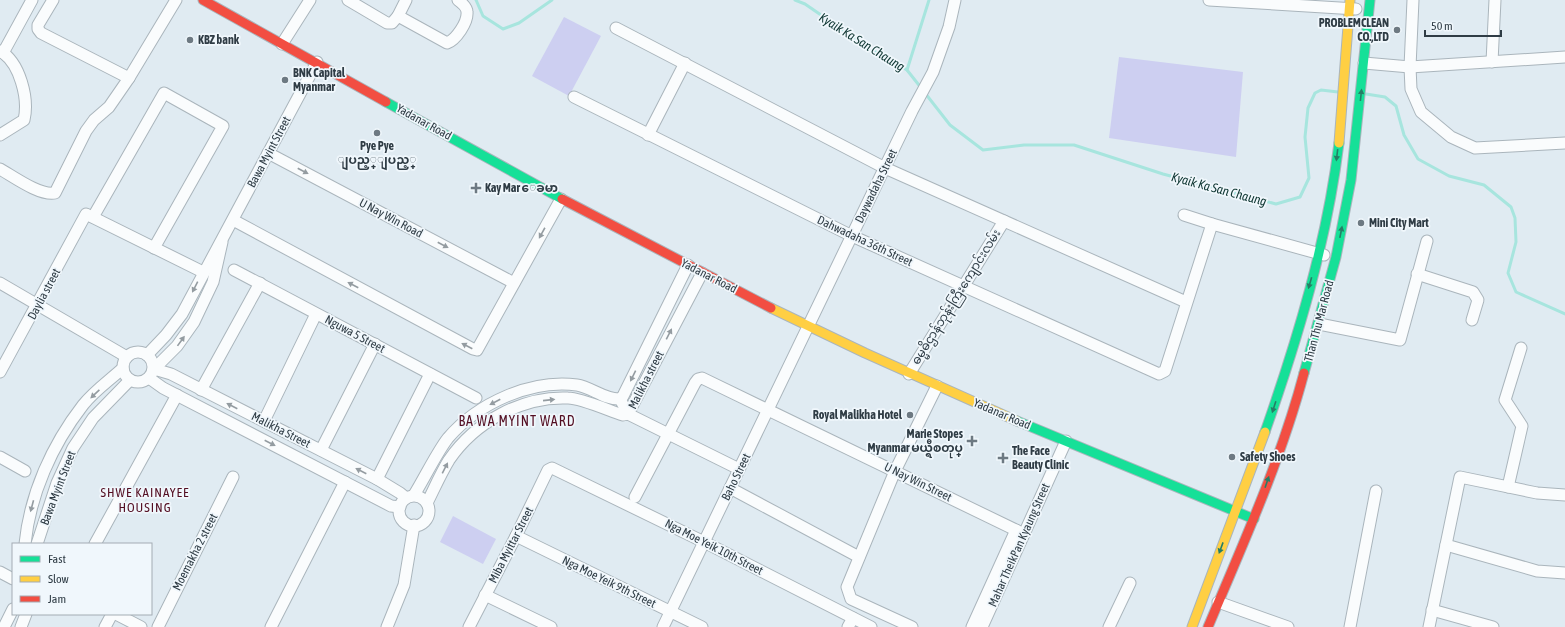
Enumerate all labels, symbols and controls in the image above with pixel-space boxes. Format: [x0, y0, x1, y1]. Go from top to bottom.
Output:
water label: Kyaik Ka San Chaung [816, 10, 908, 74]
scale bar [1425, 12, 1501, 38]
place label: PROBLEMCLEAN CO.,LTD [1319, 16, 1389, 44]
text: 50 m [1431, 19, 1453, 33]
marker: PROBLEMCLEAN CO.,LTD [1392, 25, 1402, 35]
place label: KBZ bank [198, 33, 240, 47]
marker: KBZ bank [185, 35, 195, 45]
place label: BNK Capital Myanmar [293, 66, 346, 94]
marker: BNK Capital Myanmar [280, 75, 290, 85]
one-way arrow [1357, 89, 1364, 101]
street label: Yadanar Road [394, 101, 454, 143]
street label: Bawa Myint Street [244, 114, 294, 190]
marker: Pye Pye ျပည့္ျပည့္ [372, 128, 382, 138]
place label: Pye Pye ျပည့္ျပည့္ [338, 139, 416, 171]
street label: Daywadaha Street [852, 146, 900, 225]
one-way arrow [1334, 149, 1340, 162]
one-way arrow [297, 168, 309, 175]
water label: Kyaik Ka San Chaung [1170, 169, 1268, 209]
place label: Kay Mar ေခမာ [485, 181, 558, 195]
marker: Kay Mar ေခမာ [470, 182, 482, 194]
street label: U Nay Win Road [357, 195, 425, 241]
street label: Dahwadaha 36th Street [815, 213, 915, 269]
place label: Mini City Mart [1369, 216, 1429, 230]
marker: Mini City Mart [1356, 218, 1366, 228]
street label: ဓမ္မဓိဌာန်ဘုန်းကြီးကျောင်းလမ်း [907, 226, 1006, 369]
one-way arrow [1338, 226, 1344, 238]
one-way arrow [538, 227, 545, 239]
one-way arrow [437, 242, 449, 248]
street label: Yadanar Road [679, 256, 739, 296]
street label: Daylia street [25, 266, 64, 322]
one-way arrow [1307, 276, 1313, 289]
street label: Than Thu Mar Road [1301, 279, 1337, 363]
one-way arrow [347, 281, 359, 288]
one-way arrow [192, 282, 199, 293]
street label: Nguwa 5 Street [323, 312, 388, 356]
one-way arrow [666, 329, 673, 340]
one-way arrow [176, 335, 185, 346]
one-way arrow [462, 343, 473, 349]
street label: Malikha street [625, 348, 667, 411]
one-way arrow [630, 370, 636, 381]
one-way arrow [89, 390, 100, 399]
one-way arrow [543, 396, 555, 403]
street label: Yadanar Road [971, 396, 1033, 432]
one-way arrow [489, 399, 501, 406]
one-way arrow [227, 402, 238, 409]
one-way arrow [1271, 402, 1277, 414]
place label: Royal Malikha Hotel [813, 408, 903, 422]
street label: Malikha Street [249, 409, 313, 451]
marker: Royal Malikha Hotel [905, 410, 915, 420]
district label: BA WA MYINT WARD [458, 413, 576, 429]
place label: Marie Stopes Myanmar မယ္ရီစတုပ္ [868, 427, 964, 459]
marker: Marie Stopes Myanmar မယ္ရီစတုပ္ [966, 435, 978, 447]
one-way arrow [264, 440, 275, 446]
place label: The Face Beauty Clinic [1012, 444, 1069, 472]
street label: Bawa Myint Street [37, 448, 79, 527]
place label: Safety Shoes [1240, 450, 1296, 464]
street label: Baho Street [719, 451, 754, 503]
marker: The Face Beauty Clinic [997, 452, 1009, 464]
marker: Safety Shoes [1227, 452, 1237, 462]
street label: U Nay Win Street [882, 460, 954, 505]
one-way arrow [442, 463, 448, 474]
one-way arrow [355, 468, 367, 474]
one-way arrow [1264, 476, 1270, 488]
street label: Mahar TheikPan Kyaung Street [985, 480, 1053, 609]
district label: SHWE KAINAYEE HOUSING [100, 485, 190, 515]
one-way arrow [29, 501, 35, 513]
street label: Miba Myittar Street [486, 504, 536, 585]
street label: Moemakha 2 street [170, 511, 221, 593]
street label: Nga Moe Yeik 10th Street [663, 516, 766, 578]
one-way arrow [1218, 542, 1224, 554]
legend [12, 543, 152, 615]
text: Fast [48, 552, 66, 566]
street label: Nga Moe Yeik 9th Street [560, 553, 659, 611]
text: Slow [48, 572, 69, 586]
text: Jam [48, 592, 66, 606]

